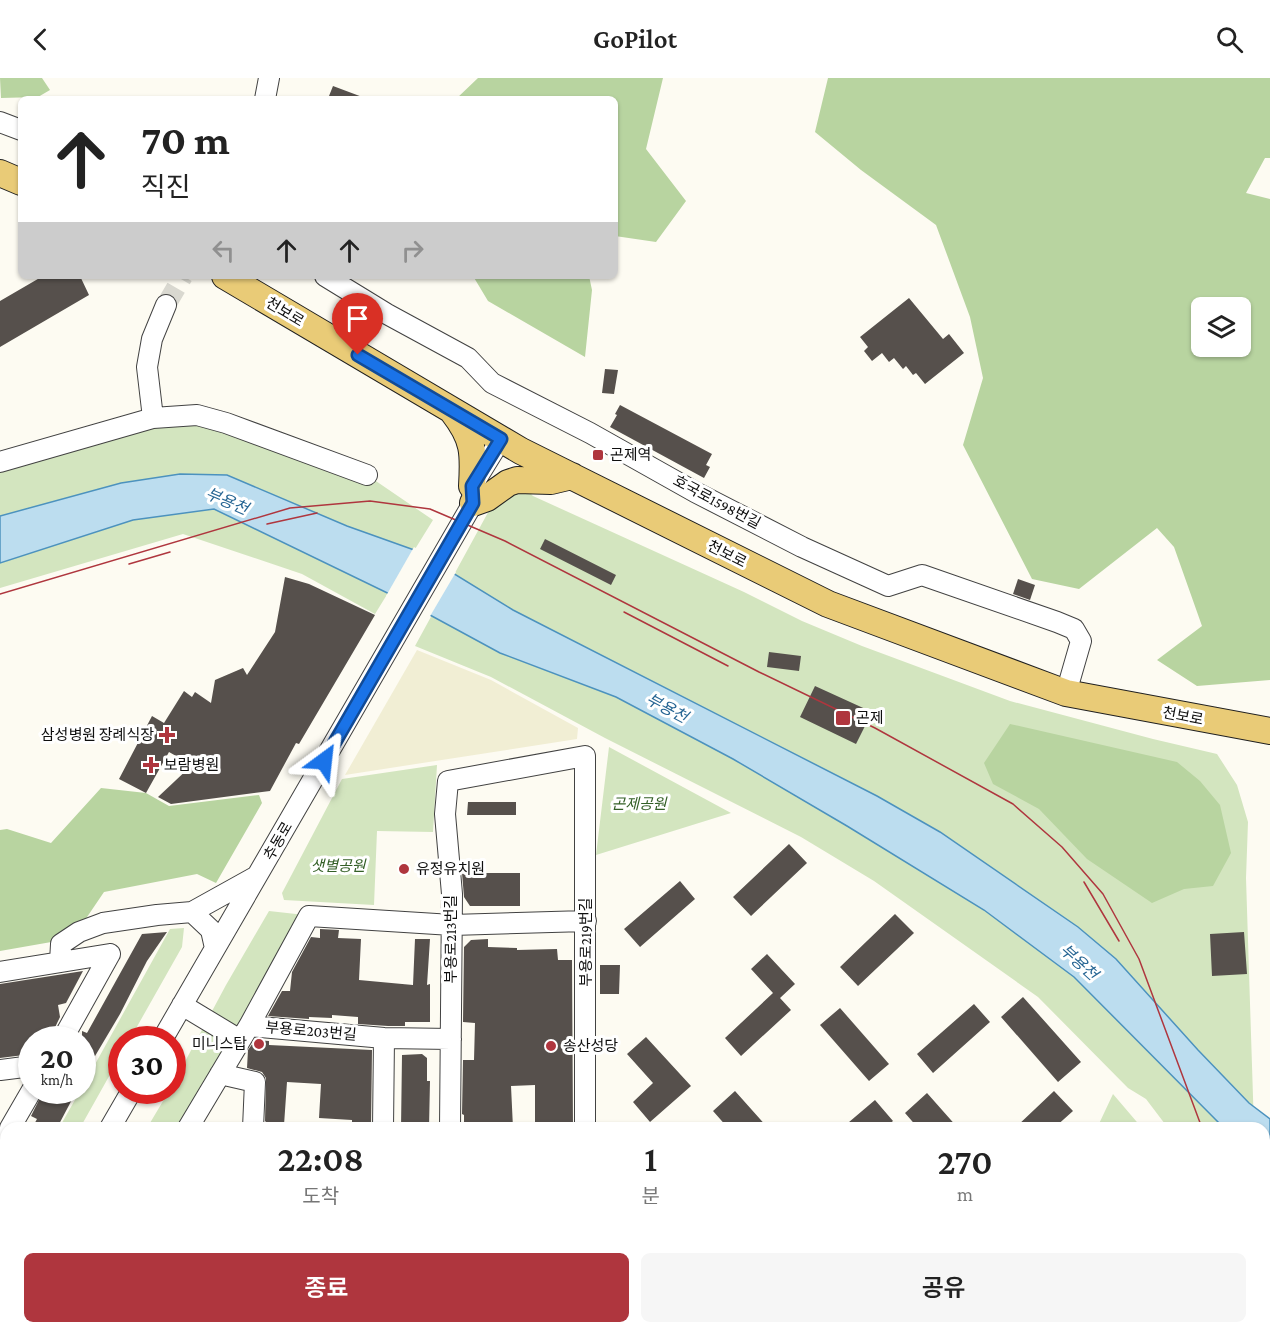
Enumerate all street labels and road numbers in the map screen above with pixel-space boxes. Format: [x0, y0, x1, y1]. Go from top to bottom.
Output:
street label: 천보로 [263, 294, 307, 330]
street label: 호국로1598번길 [671, 472, 763, 532]
street label: 천보로 [705, 537, 750, 571]
street label: 천보로 [1161, 703, 1205, 728]
street label: 추동로 [261, 819, 295, 863]
street label: 부용로213번길 [443, 895, 459, 983]
street label: 부용로219번길 [578, 898, 594, 986]
street label: 부용로203번길 [265, 1019, 357, 1043]

